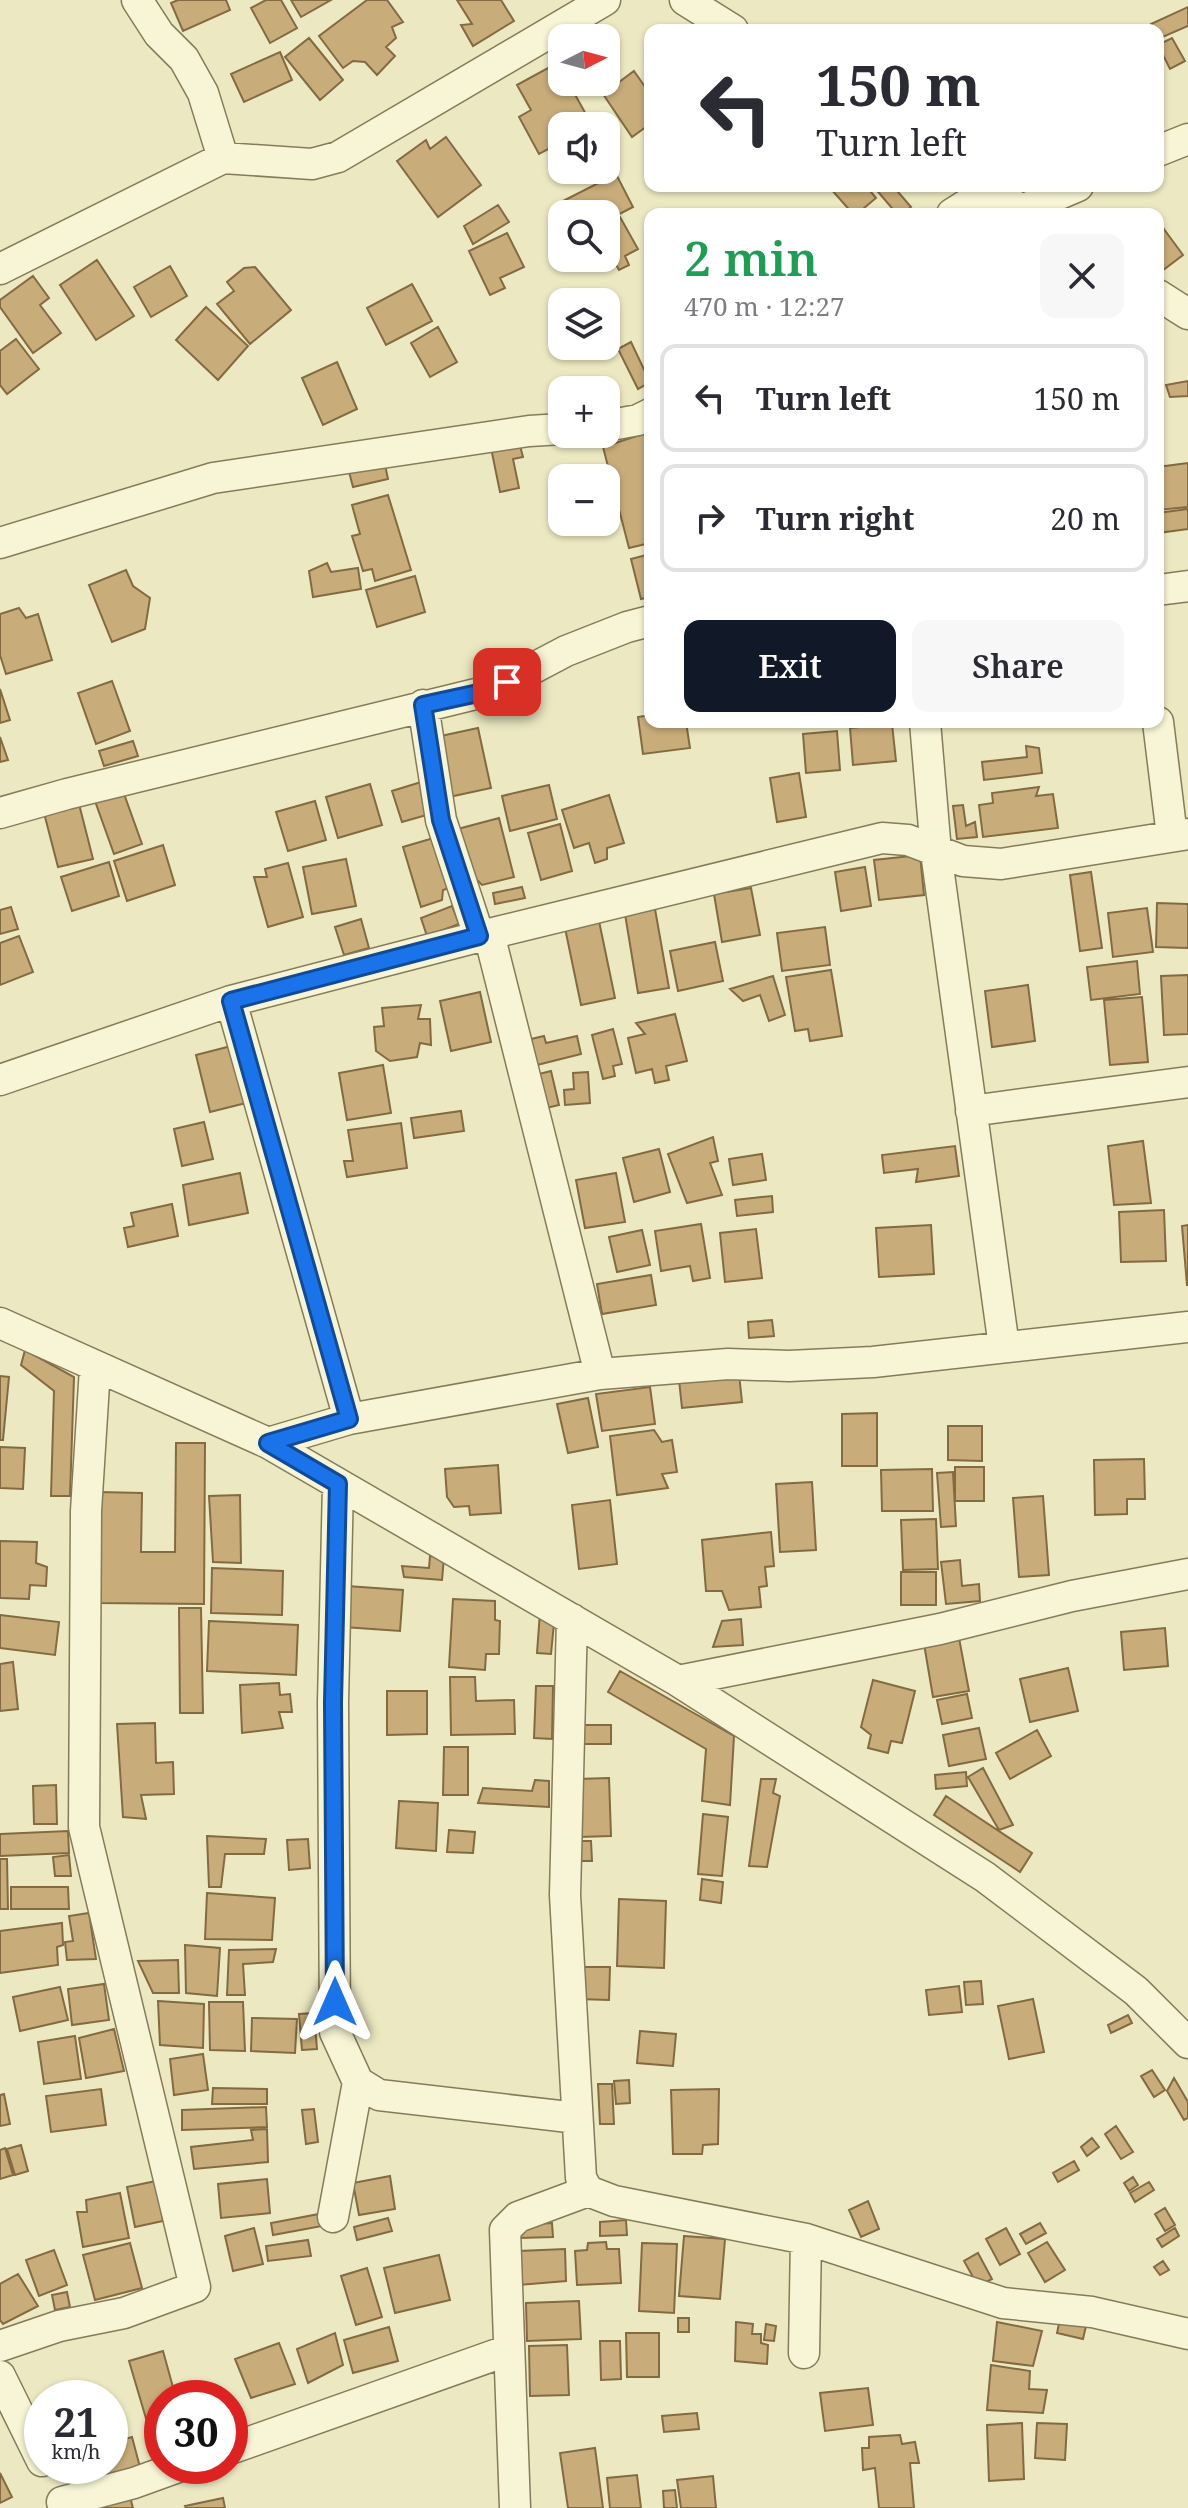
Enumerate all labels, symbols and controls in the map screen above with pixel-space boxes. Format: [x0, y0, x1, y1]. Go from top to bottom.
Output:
north arrow [548, 24, 620, 96]
map controls [548, 24, 620, 536]
text: 150 m [816, 46, 981, 122]
icon: left [684, 56, 788, 160]
button: sound [548, 112, 620, 184]
text: Turn left [816, 118, 967, 167]
button: search [548, 200, 620, 272]
text: 2 min [684, 225, 818, 290]
button: close [1040, 234, 1124, 318]
button: layers [548, 288, 620, 360]
text: 470 m · 12:27 [684, 288, 845, 324]
button: + [548, 376, 620, 448]
icon: left [688, 376, 732, 420]
text: Turn left [756, 378, 891, 419]
text: 150 m [1034, 378, 1120, 419]
button: − [548, 464, 620, 536]
icon: right [688, 496, 732, 540]
text: Turn right [756, 498, 914, 539]
text: 20 m [1050, 498, 1120, 539]
button: Exit [684, 620, 896, 712]
button: Share [912, 620, 1124, 712]
pin [473, 648, 541, 716]
icon: arrive [485, 660, 529, 704]
position arrow [293, 1960, 377, 2044]
speed limit sign: 30 [144, 2380, 248, 2484]
text: 21 [53, 2394, 99, 2449]
text: km/h [51, 2438, 101, 2465]

